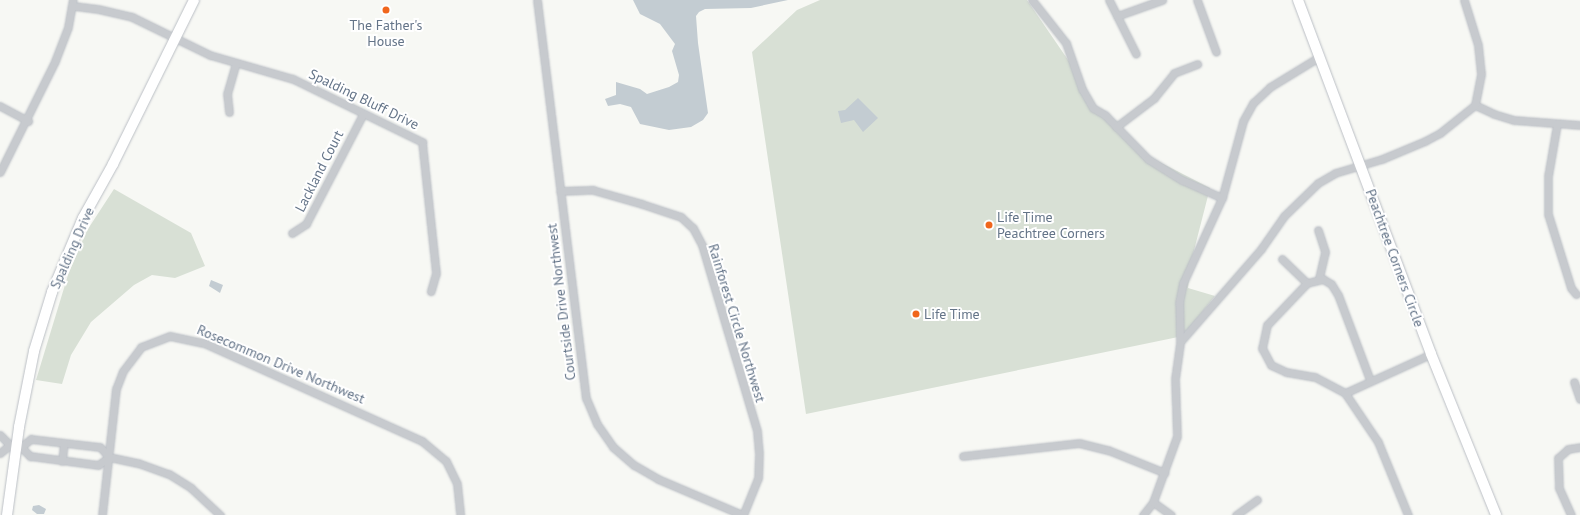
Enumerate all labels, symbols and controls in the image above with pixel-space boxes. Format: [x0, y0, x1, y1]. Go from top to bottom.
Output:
marker: The Father's House [381, 5, 391, 15]
place label: The Father's House [350, 17, 422, 50]
street label: Spalding Bluff Drive [306, 65, 422, 133]
street label: Lackland Court [291, 127, 347, 215]
street label: Peachtree Corners Circle [1362, 187, 1428, 329]
street label: Spalding Drive [47, 205, 97, 291]
place label: Life Time Peachtree Corners [997, 209, 1105, 242]
marker: Life Time Peachtree Corners [984, 220, 994, 230]
street label: Courtside Drive Northwest [543, 223, 579, 381]
street label: Rainforest Circle Northwest [705, 242, 769, 404]
place label: Life Time [924, 306, 980, 322]
marker: Life Time [911, 309, 921, 319]
street label: Rosecommon Drive Northwest [195, 321, 367, 407]

